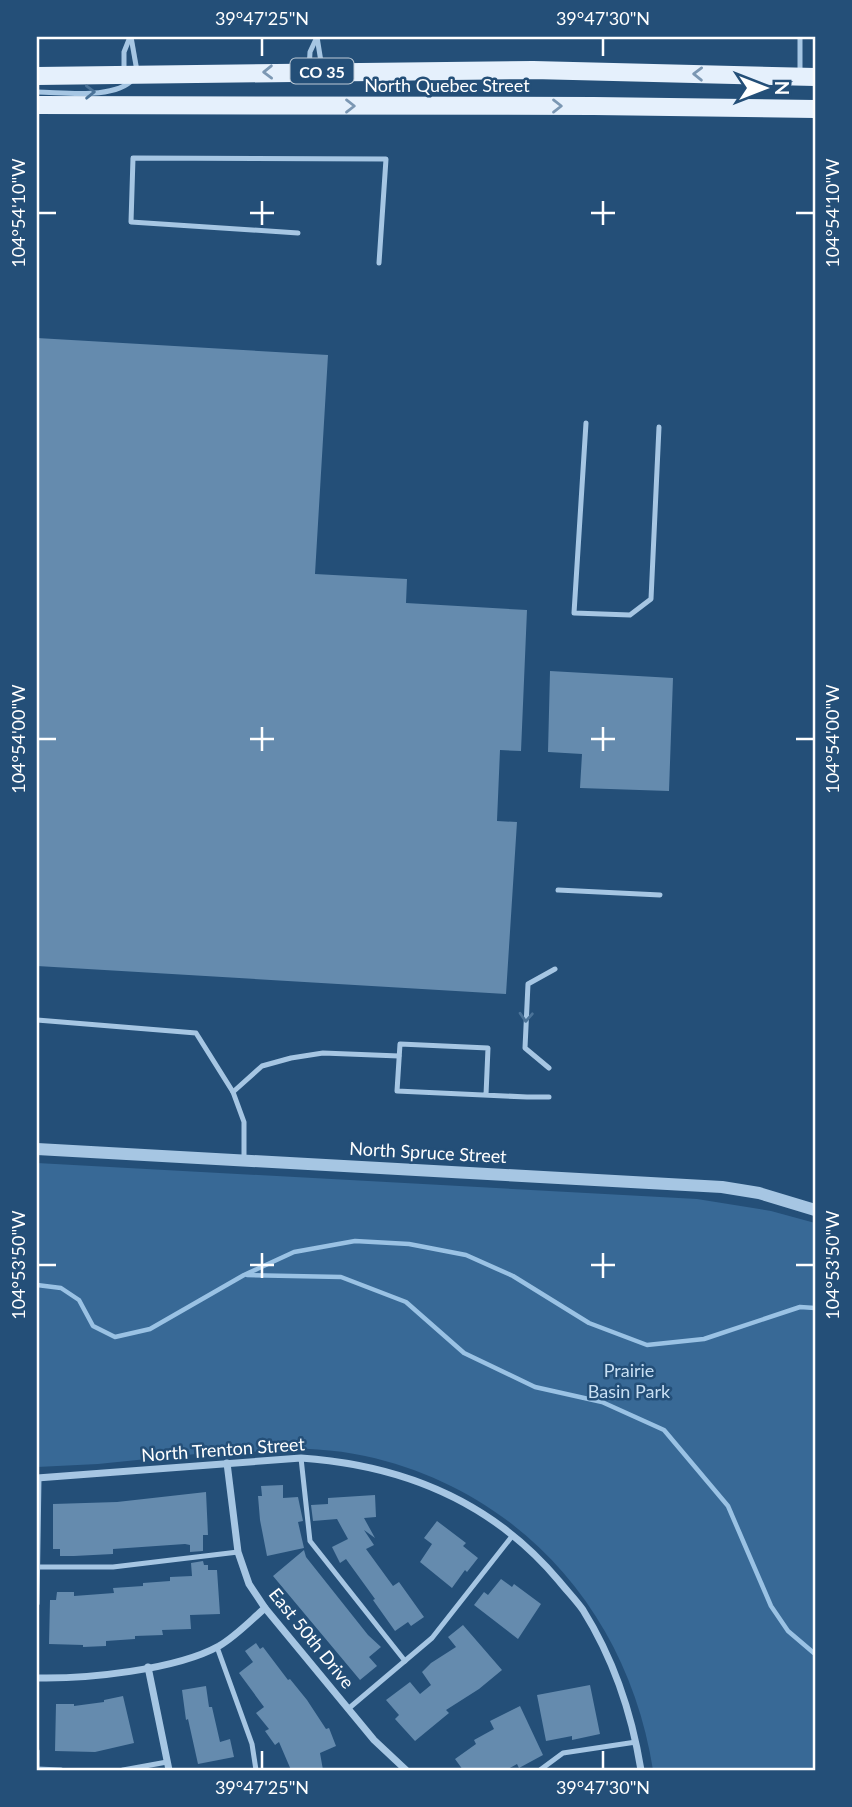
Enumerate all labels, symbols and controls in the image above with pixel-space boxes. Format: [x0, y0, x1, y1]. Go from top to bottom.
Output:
text: 39°47'25"N [215, 7, 309, 29]
text: 39°47'30"N [556, 7, 650, 29]
north arrow [730, 52, 800, 122]
road number: CO 35 [290, 58, 354, 83]
one-way arrow [262, 64, 272, 80]
one-way arrow [692, 67, 703, 82]
street label: North Quebec Street [364, 74, 530, 96]
text: N [771, 81, 794, 95]
one-way arrow [86, 84, 96, 100]
one-way arrow [346, 98, 356, 114]
one-way arrow [552, 98, 563, 114]
text: 104°54'10"W [7, 158, 29, 268]
text: 104°54'10"W [821, 158, 843, 268]
text: 104°54'00"W [7, 684, 29, 794]
text: 104°54'00"W [821, 684, 843, 794]
one-way arrow [519, 1012, 534, 1023]
street label: North Spruce Street [349, 1137, 508, 1167]
text: 104°53'50"W [7, 1210, 29, 1320]
text: 104°53'50"W [821, 1210, 843, 1320]
park label: Prairie Basin Park [588, 1359, 671, 1402]
street label: North Trenton Street [141, 1432, 306, 1466]
street label: East 50th Drive [265, 1583, 359, 1693]
text: 39°47'25"N [215, 1776, 309, 1798]
text: 39°47'30"N [556, 1776, 650, 1798]

